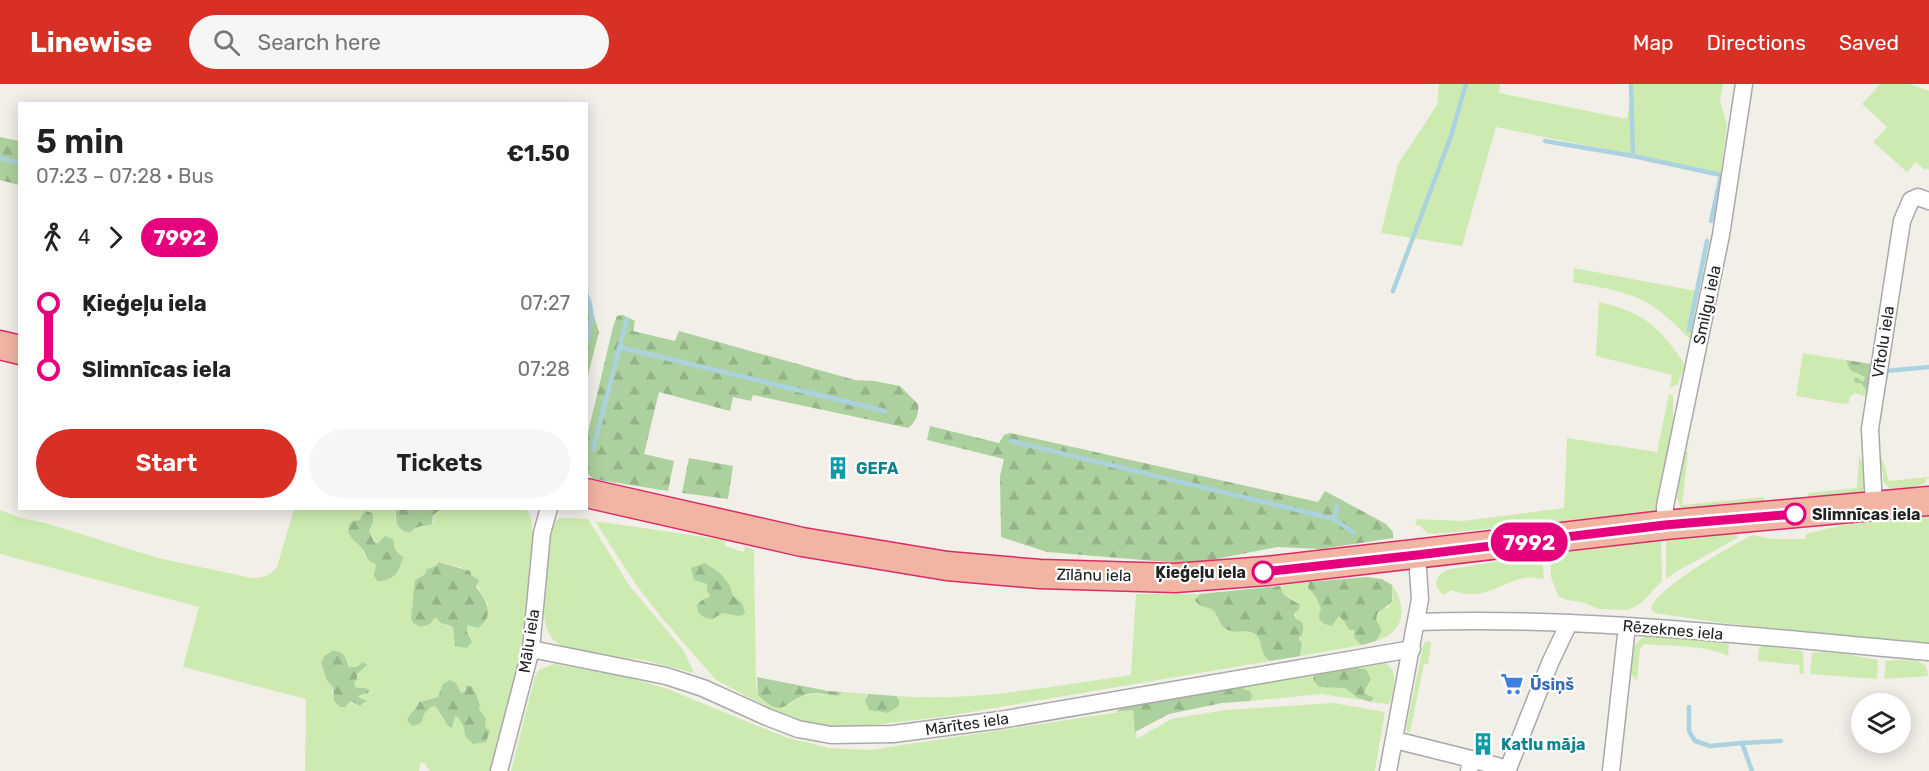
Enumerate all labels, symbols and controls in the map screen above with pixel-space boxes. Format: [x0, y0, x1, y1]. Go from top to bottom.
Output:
search box [189, 15, 609, 69]
text: Linewise [30, 26, 153, 59]
icon: search [210, 26, 243, 59]
text: Search here [258, 29, 381, 56]
text: Map [1633, 30, 1674, 55]
text: Directions [1707, 30, 1806, 55]
text: Saved [1839, 30, 1899, 55]
text: 5 min [36, 122, 124, 161]
text: €1.50 [506, 140, 570, 167]
text: 07:23 – 07:28 · Bus [36, 164, 214, 188]
icon: walk [36, 221, 69, 254]
icon: forward [99, 221, 132, 254]
text: 4 [78, 225, 90, 249]
text: 7992 [153, 225, 206, 250]
street label: Smilgu iela [1689, 264, 1725, 346]
text: Ķieģeļu iela [82, 290, 207, 317]
text: 07:27 [520, 291, 570, 315]
street label: Vītolu iela [1868, 305, 1898, 379]
text: Slimnīcas iela [82, 356, 231, 383]
text: 07:28 [517, 357, 570, 381]
button: Start [36, 429, 297, 498]
button: Tickets [309, 429, 570, 498]
building icon: GEFA [825, 455, 851, 481]
place label: GEFA [856, 459, 899, 478]
marker: Slimnīcas iela [1784, 503, 1806, 525]
place label: Slimnīcas iela [1812, 505, 1921, 524]
line badge: 7992 [1487, 522, 1571, 562]
text: 7992 [1503, 530, 1555, 555]
marker: Ķieģeļu iela [1252, 561, 1274, 583]
place label: Ķieģeļu iela [1155, 563, 1246, 582]
street label: Zīlānu iela [1056, 565, 1132, 585]
street label: Mālu iela [515, 608, 543, 674]
street label: Rēzeknes iela [1622, 616, 1724, 644]
supermarket icon: Ūsiņš [1499, 671, 1525, 697]
place label: Ūsiņš [1530, 675, 1574, 694]
map controls [1851, 693, 1911, 753]
button: layers [1851, 693, 1911, 753]
street label: Mārītes iela [924, 709, 1010, 739]
building icon: Katlu māja [1470, 731, 1496, 757]
place label: Katlu māja [1501, 735, 1586, 754]

